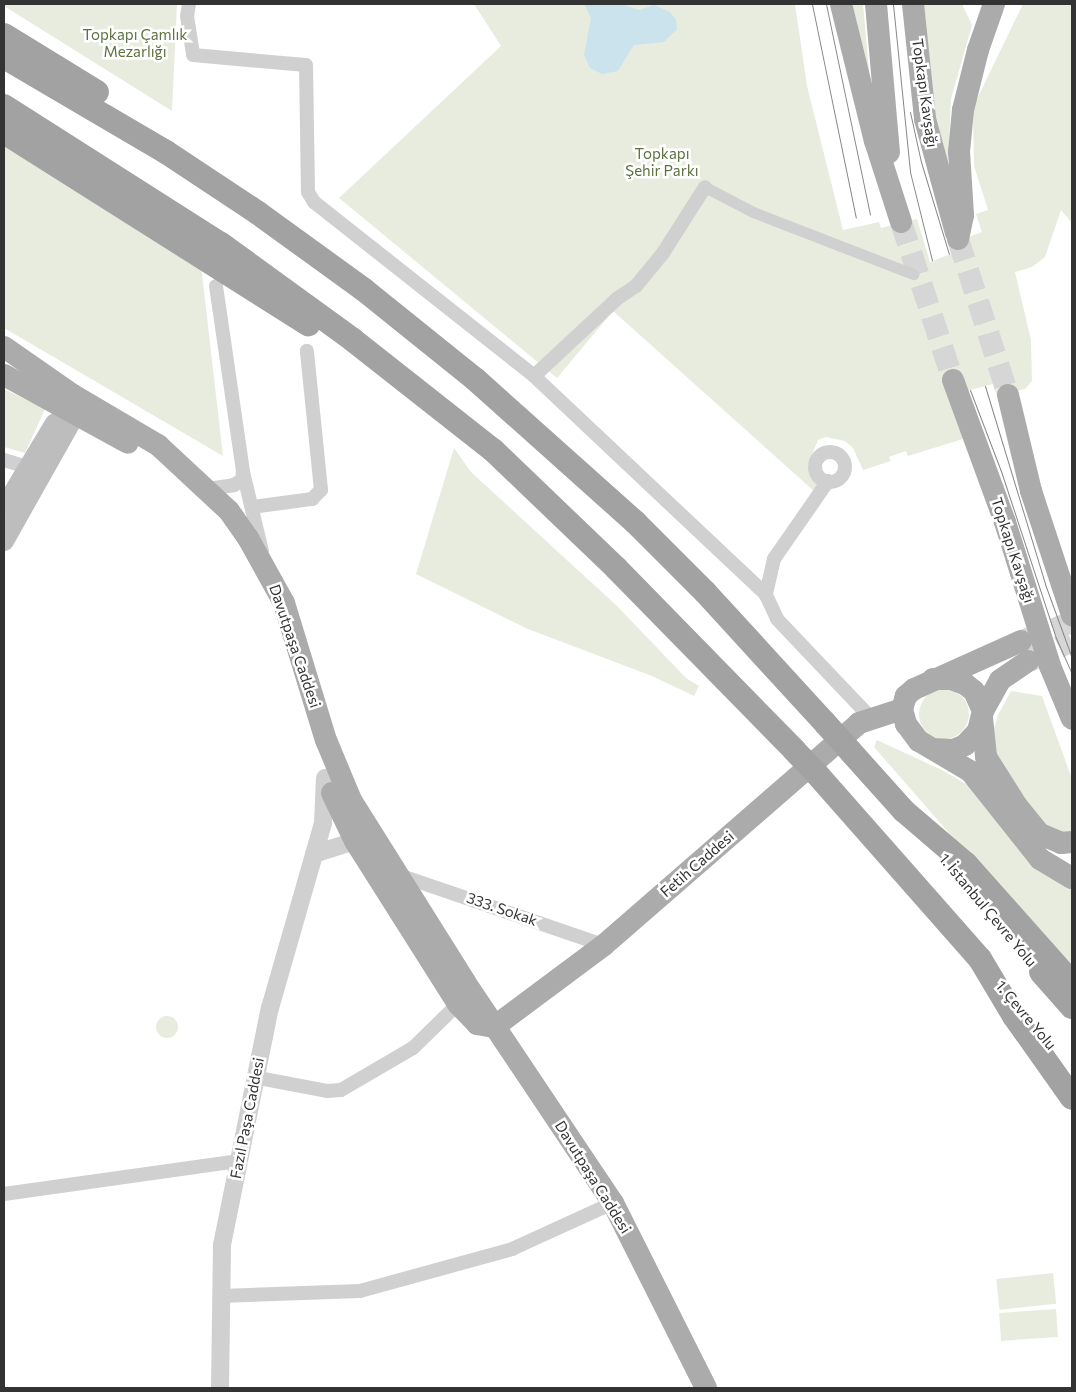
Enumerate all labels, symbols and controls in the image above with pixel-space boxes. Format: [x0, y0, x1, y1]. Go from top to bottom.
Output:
park label: Topkapı Çamlık Mezarlığı [83, 25, 187, 60]
street label: Topkapı Kavşağı [908, 37, 942, 149]
park label: Topkapı Şehir Parkı [625, 144, 699, 179]
street label: Topkapı Kavşağı [987, 495, 1039, 605]
street label: Davutpaşa Caddesi [265, 582, 325, 710]
street label: Fetih Caddesi [657, 827, 737, 901]
street label: 1. İstanbul Çevre Yolu [935, 850, 1041, 970]
street label: 333. Sokak [464, 889, 540, 929]
street label: 1. Çevre Yolu [992, 977, 1060, 1053]
street label: Fazıl Paşa Caddesi [226, 1056, 268, 1180]
street label: Davutpaşa Caddesi [551, 1117, 635, 1237]

